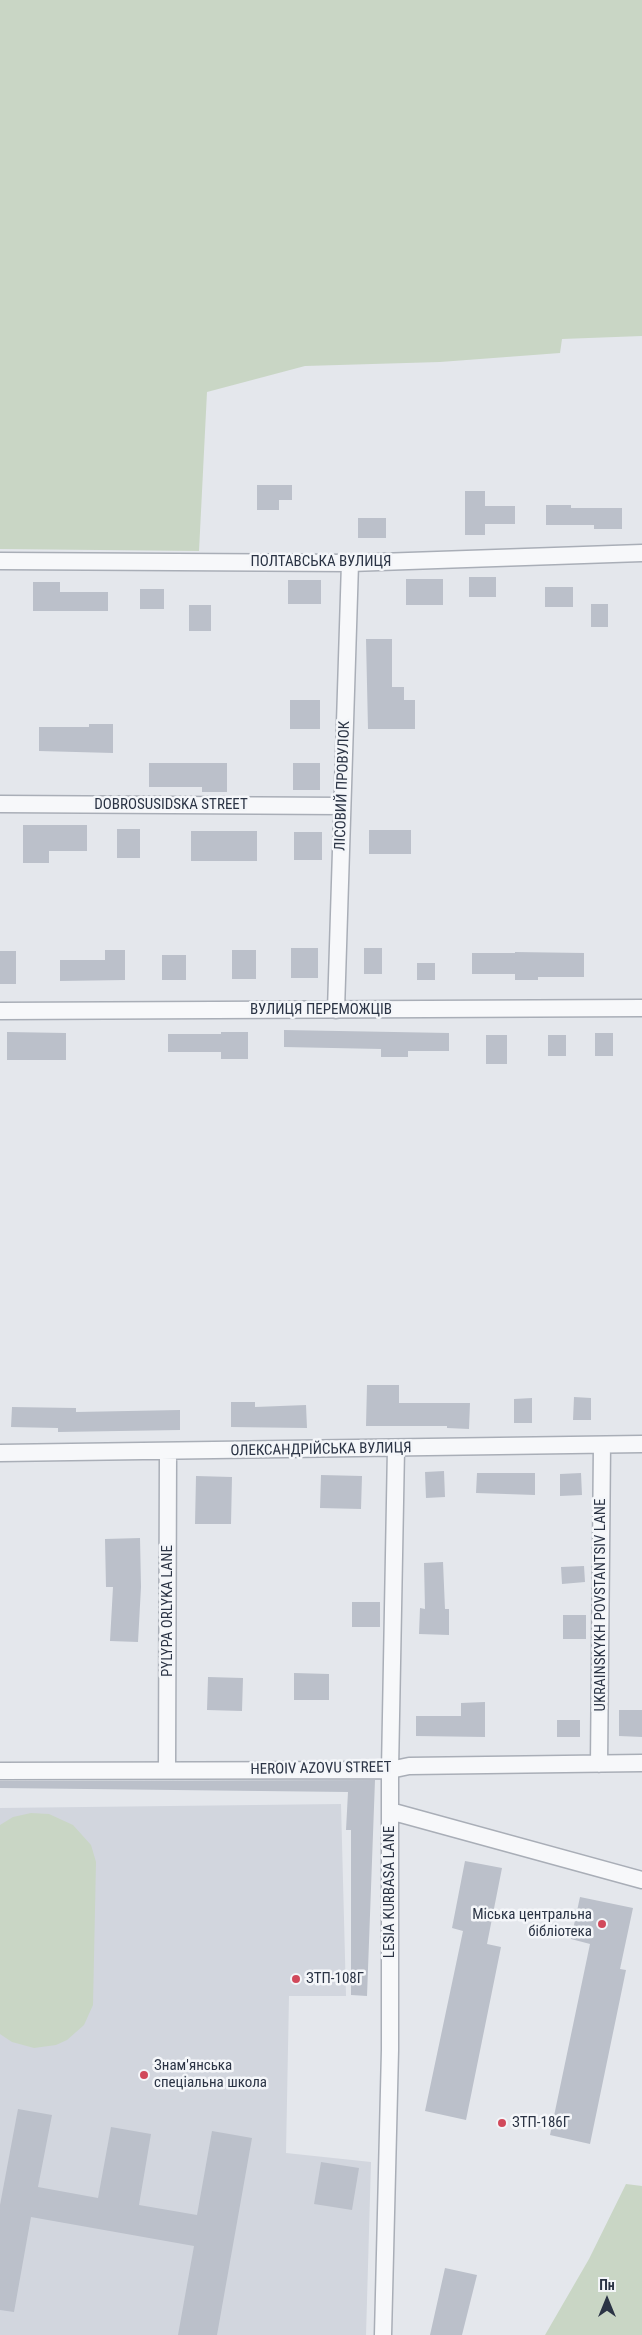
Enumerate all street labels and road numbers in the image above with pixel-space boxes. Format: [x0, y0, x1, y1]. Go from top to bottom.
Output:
street label: ПОЛТАВСЬКА ВУЛИЦЯ [251, 553, 391, 571]
street label: ЛІСОВИЙ ПРОВУЛОК [332, 721, 354, 851]
street label: DOBROSUSIDSKA STREET [94, 796, 248, 814]
street label: ВУЛИЦЯ ПЕРЕМОЖЦІВ [250, 1001, 392, 1019]
street label: ОЛЕКСАНДРІЙСЬКА ВУЛИЦЯ [230, 1439, 412, 1461]
street label: UKRAINSKYKH POVSTANTSIV LANE [592, 1498, 610, 1712]
street label: PYLYPA ORLYKA LANE [159, 1545, 177, 1677]
street label: HEROIV AZOVU STREET [250, 1759, 392, 1779]
street label: LESIA KURBASA LANE [381, 1826, 399, 1958]

